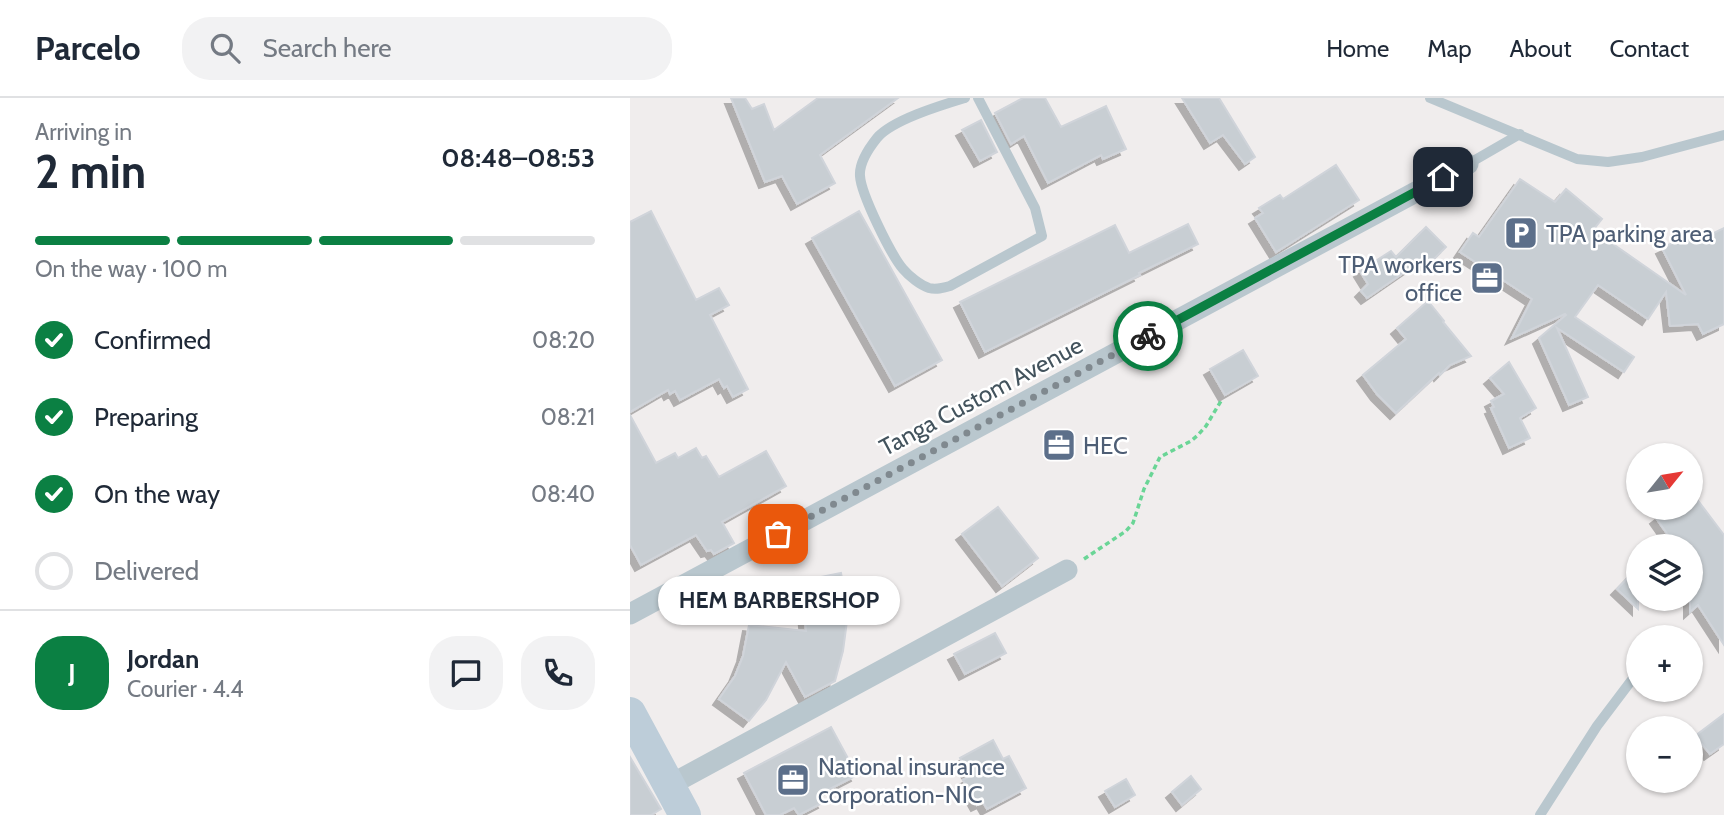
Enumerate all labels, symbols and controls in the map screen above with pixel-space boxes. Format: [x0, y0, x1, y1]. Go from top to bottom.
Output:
search box [182, 17, 672, 80]
text: Parcelo [35, 28, 140, 68]
icon: search [206, 29, 244, 67]
text: Search here [262, 32, 392, 64]
text: Home [1326, 34, 1389, 63]
text: Map [1427, 34, 1472, 63]
text: About [1510, 34, 1572, 63]
text: Contact [1610, 34, 1689, 63]
text: Arriving in [35, 118, 132, 146]
text: 08:48–08:53 [441, 142, 595, 174]
text: 2 min [35, 144, 146, 200]
pin [1413, 147, 1473, 207]
icon: home [1424, 158, 1462, 196]
parking icon: TPA parking area [1502, 214, 1540, 252]
place label: TPA parking area [1546, 219, 1714, 248]
place label: TPA workers office [1338, 250, 1462, 307]
text: On the way · 100 m [35, 255, 227, 283]
office icon: TPA workers office [1468, 259, 1506, 297]
courier [1113, 301, 1183, 371]
icon: bike [1129, 317, 1167, 355]
icon: check [35, 321, 73, 359]
text: Confirmed [94, 324, 211, 356]
text: 08:20 [532, 326, 595, 354]
street label: Tanga Custom Avenue [874, 330, 1088, 462]
icon: check [35, 398, 73, 436]
text: Preparing [94, 401, 198, 433]
text: 08:21 [541, 403, 595, 431]
office icon: HEC [1040, 426, 1078, 464]
place label: HEC [1083, 431, 1128, 460]
north arrow [1626, 443, 1703, 520]
map controls [1626, 443, 1703, 793]
icon: check [35, 475, 73, 513]
text: On the way [94, 478, 220, 510]
text: 08:40 [531, 480, 595, 508]
pin [748, 504, 808, 564]
icon: bag [759, 515, 797, 553]
button: layers [1626, 534, 1703, 611]
text: Delivered [94, 555, 199, 587]
callout: HEM BARBERSHOP [657, 576, 899, 625]
text: HEM BARBERSHOP [679, 586, 879, 614]
button: + [1626, 625, 1703, 702]
button: chat [429, 636, 503, 710]
button: phone [521, 636, 595, 710]
text: Jordan [127, 643, 199, 675]
text: J [68, 657, 76, 689]
text: Courier · 4.4 [127, 675, 244, 703]
button: − [1626, 716, 1703, 793]
place label: National insurance corporation-NIC [818, 752, 1005, 809]
office icon: National insurance corporation-NIC [774, 761, 812, 799]

